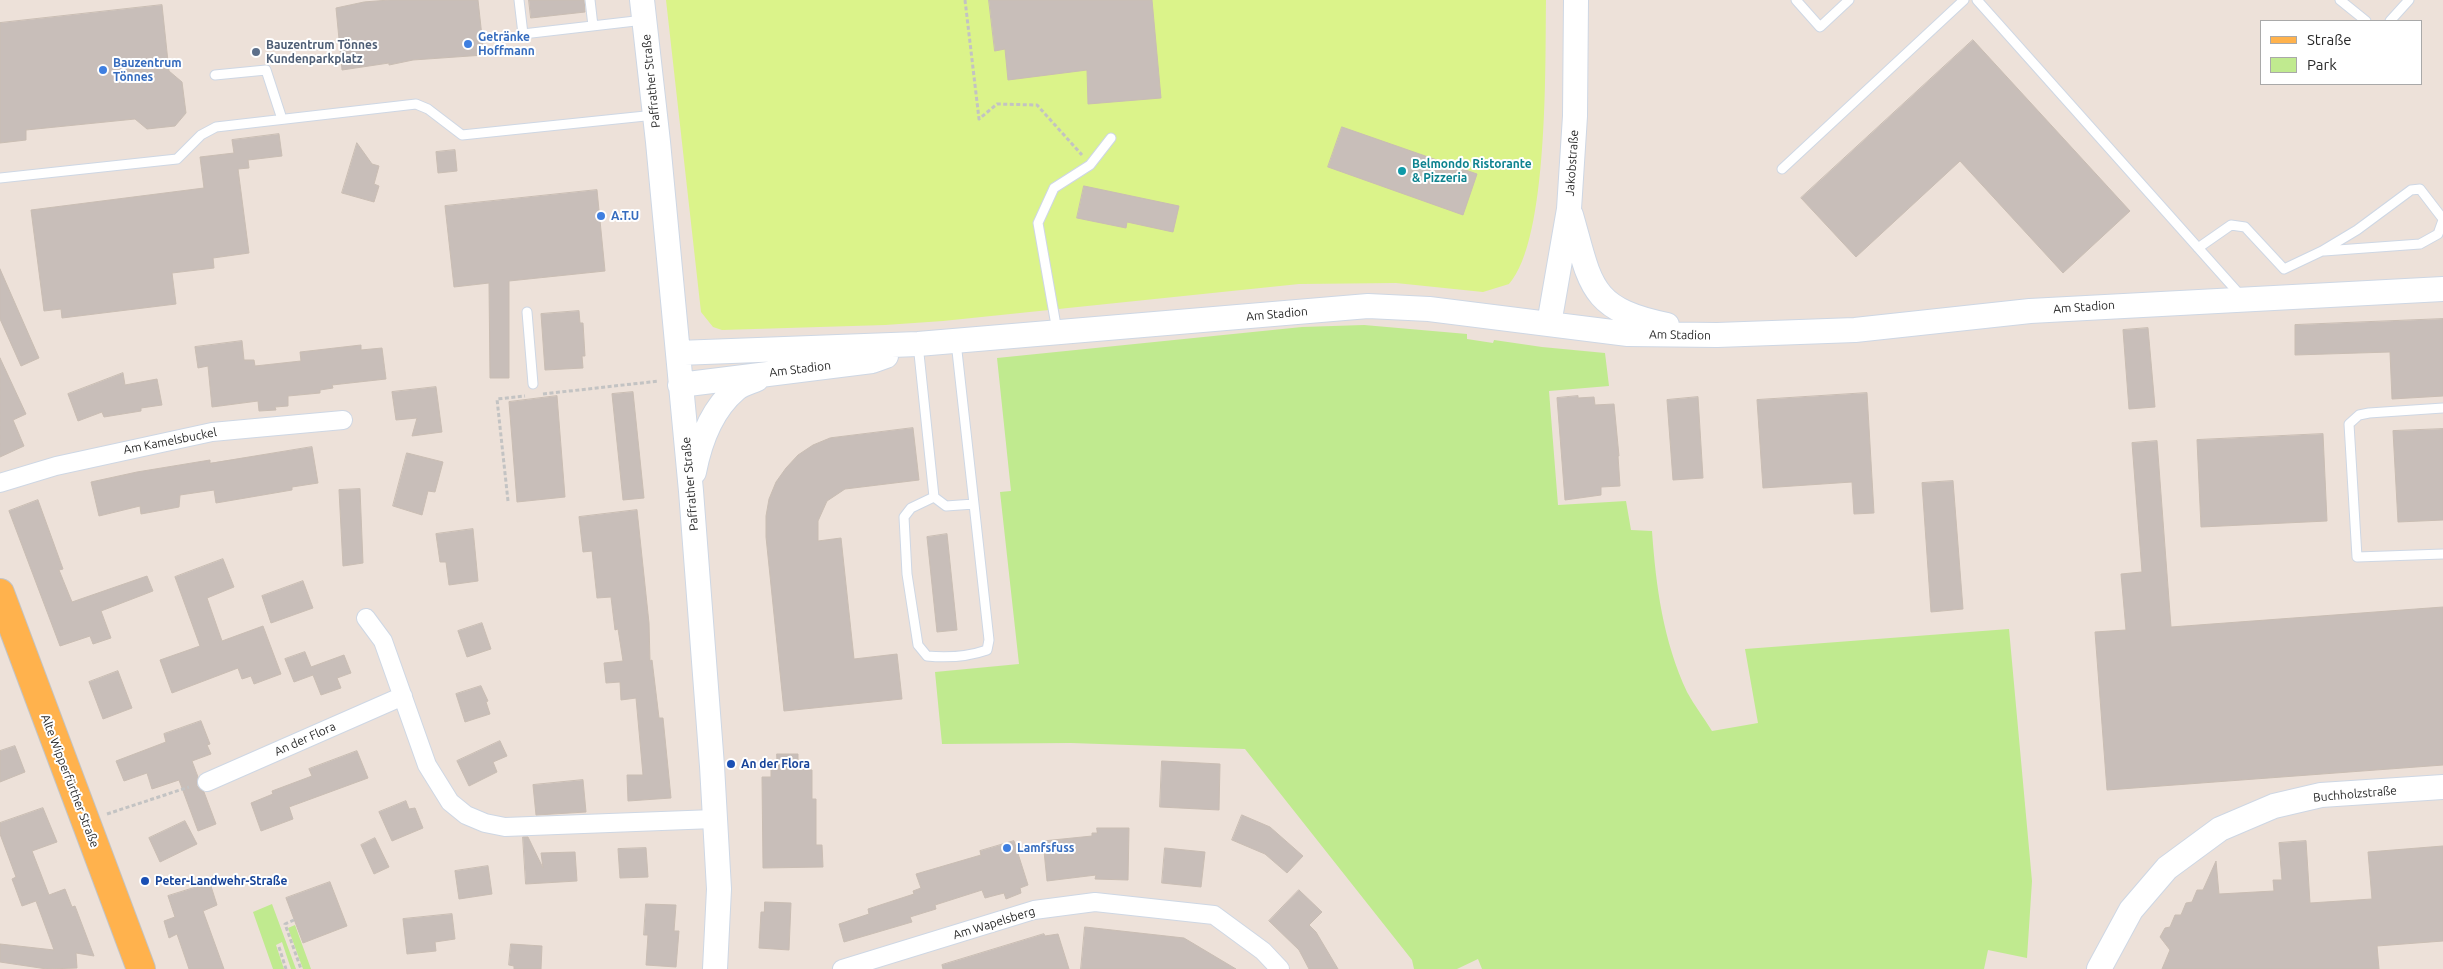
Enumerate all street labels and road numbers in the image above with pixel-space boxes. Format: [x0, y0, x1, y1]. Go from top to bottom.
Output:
street label: Paffrather Straße [639, 33, 663, 129]
street label: Jakobstraße [1563, 129, 1581, 197]
street label: Am Stadion [2053, 298, 2115, 316]
street label: Am Stadion [1246, 304, 1308, 324]
street label: Am Stadion [1649, 327, 1711, 343]
street label: Am Stadion [768, 358, 832, 380]
street label: Am Kamelsbuckel [122, 425, 218, 457]
street label: Paffrather Straße [679, 436, 701, 532]
street label: Alte Wipperfürther Straße [38, 712, 102, 850]
street label: An der Flora [272, 719, 338, 759]
street label: Buchholzstraße [2313, 783, 2397, 805]
street label: Am Wapelsberg [951, 904, 1037, 942]

